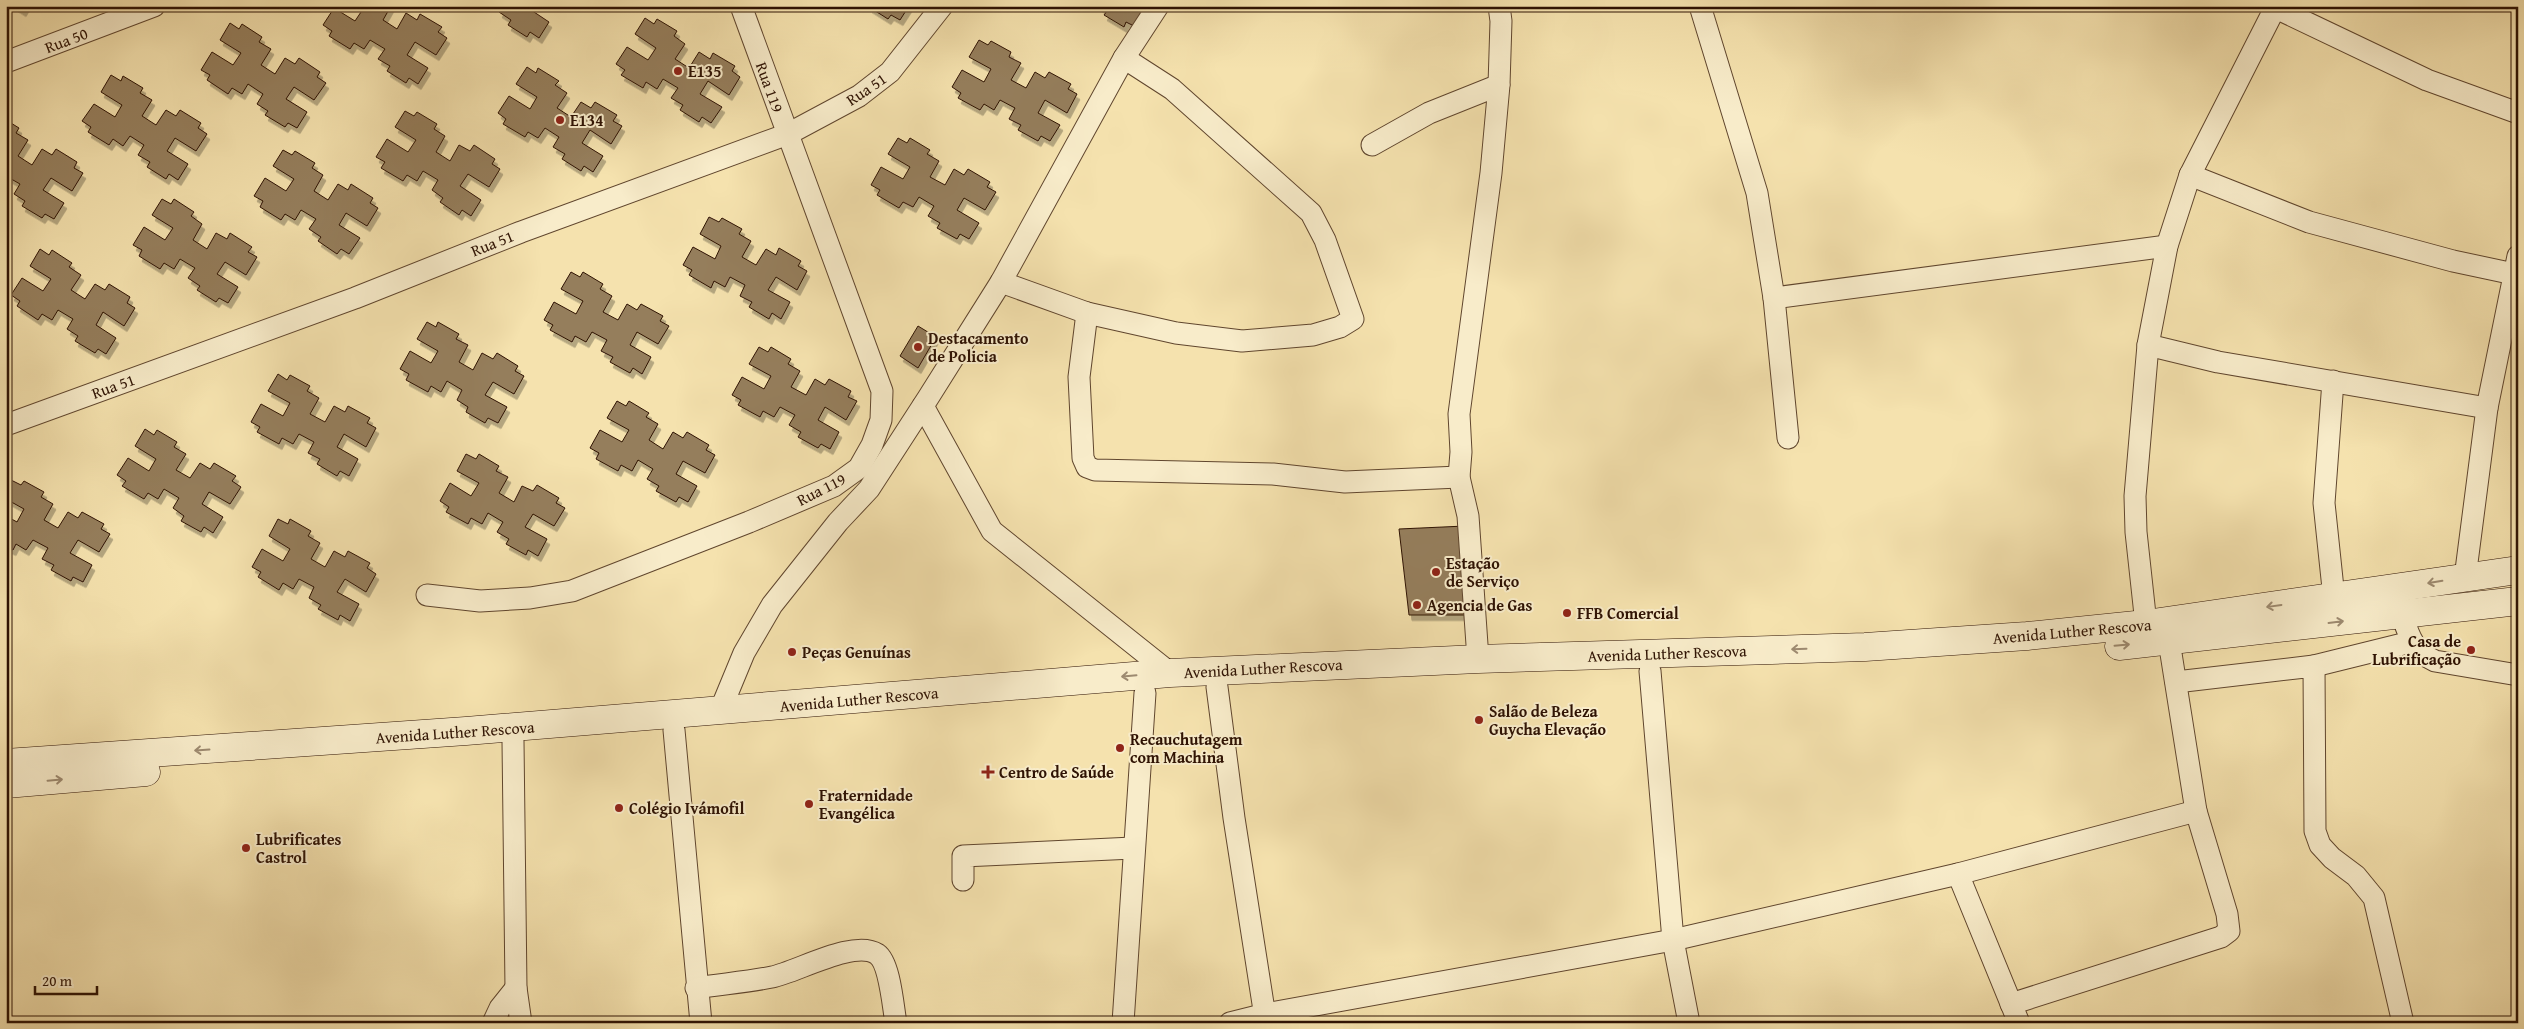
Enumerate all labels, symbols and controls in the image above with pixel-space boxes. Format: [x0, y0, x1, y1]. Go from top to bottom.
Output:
street label: Rua 50 [41, 21, 91, 59]
street label: Rua 119 [750, 58, 790, 116]
place label: E135 [688, 59, 721, 83]
marker: E135 [672, 65, 684, 77]
street label: Rua 51 [841, 67, 891, 111]
place label: E134 [570, 108, 603, 132]
marker: E134 [554, 114, 566, 126]
street label: Rua 51 [467, 224, 517, 262]
place label: Destacamento de Policia [928, 326, 1029, 368]
marker: Destacamento de Policia [912, 341, 924, 353]
street label: Rua 51 [88, 367, 138, 405]
street label: Rua 119 [792, 466, 850, 512]
place label: Estação de Serviço [1446, 551, 1520, 593]
marker: Estação de Serviço [1430, 566, 1442, 578]
one-way arrow [2427, 578, 2443, 588]
place label: Agencia de Gas [1427, 593, 1533, 617]
marker: Agencia de Gas [1411, 599, 1423, 611]
place label: FFB Comercial [1577, 601, 1679, 625]
one-way arrow [2266, 601, 2282, 611]
marker: FFB Comercial [1561, 607, 1573, 619]
street label: Avenida Luther Rescova [1992, 612, 2153, 650]
one-way arrow [2328, 617, 2344, 627]
place label: Casa de Lubrificação [2372, 629, 2461, 671]
street label: Avenida Luther Rescova [1587, 638, 1747, 668]
place label: Peças Genuínas [802, 640, 911, 664]
one-way arrow [2114, 641, 2130, 650]
one-way arrow [1791, 644, 1808, 654]
marker: Casa de Lubrificação [2465, 644, 2477, 656]
marker: Peças Genuínas [786, 646, 798, 658]
street label: Avenida Luther Rescova [1183, 652, 1343, 684]
one-way arrow [1122, 671, 1138, 681]
street label: Avenida Luther Rescova [779, 680, 940, 718]
place label: Salão de Beleza Guycha Elevação [1489, 699, 1606, 741]
street label: Avenida Luther Rescova [375, 714, 536, 750]
marker: Salão de Beleza Guycha Elevação [1473, 714, 1485, 726]
place label: Recauchutagem com Machina [1130, 727, 1243, 769]
marker: Recauchutagem com Machina [1114, 742, 1126, 754]
one-way arrow [194, 745, 210, 754]
place label: Centro de Saúde [999, 760, 1114, 784]
marker: Centro de Saúde [981, 765, 995, 779]
one-way arrow [47, 775, 63, 785]
place label: Fraternidade Evangélica [819, 783, 913, 825]
place label: Colégio Ivámofil [629, 796, 744, 820]
marker: Fraternidade Evangélica [803, 798, 815, 810]
marker: Colégio Ivámofil [613, 802, 625, 814]
place label: Lubrificates Castrol [256, 827, 342, 869]
marker: Lubrificates Castrol [240, 842, 252, 854]
scale bar [35, 964, 98, 996]
text: 20 m [42, 970, 73, 991]

